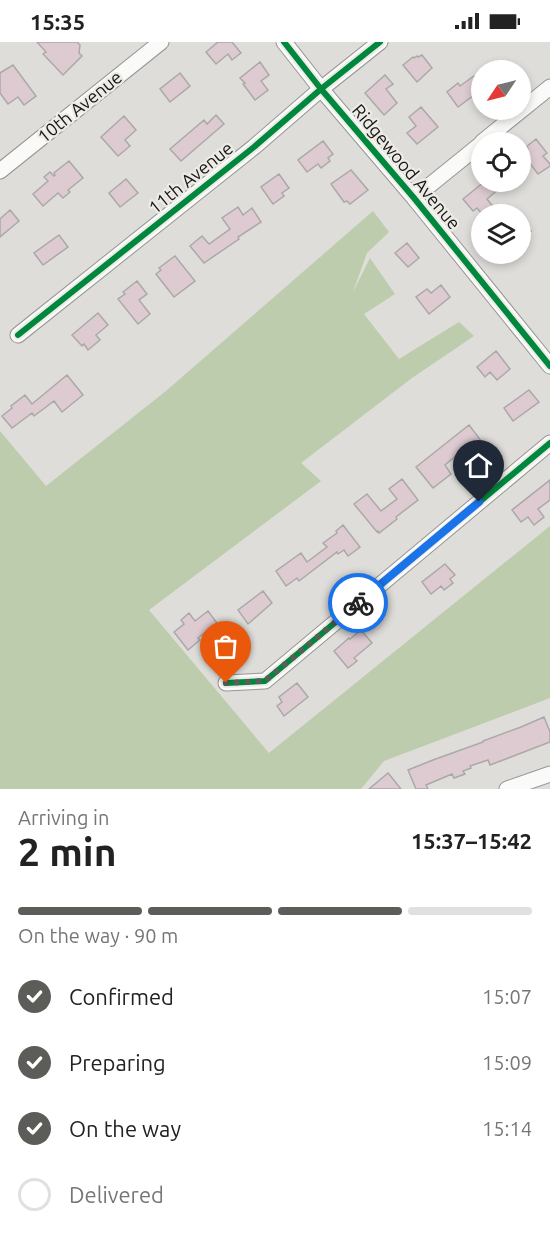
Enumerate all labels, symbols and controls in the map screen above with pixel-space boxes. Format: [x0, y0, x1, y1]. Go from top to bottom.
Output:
text: 15:35 [30, 9, 85, 34]
north arrow [471, 60, 531, 120]
map controls [471, 60, 531, 264]
street label: 10th Avenue [33, 66, 125, 146]
street label: Ridgewood Avenue [349, 100, 465, 233]
button: locate [471, 132, 531, 192]
street label: 11th Avenue [144, 137, 236, 217]
button: layers [471, 204, 531, 264]
pin [453, 440, 504, 502]
icon: home [462, 449, 495, 482]
courier [328, 573, 388, 633]
icon: bike [342, 587, 375, 620]
pin [200, 621, 251, 683]
icon: bag [209, 630, 242, 663]
text: Arriving in [18, 806, 109, 829]
text: 15:37–15:42 [411, 828, 532, 853]
text: 2 min [18, 830, 117, 873]
text: On the way · 90 m [18, 924, 178, 947]
icon: check [18, 980, 51, 1013]
text: Confirmed [69, 984, 174, 1009]
text: 15:07 [482, 985, 532, 1008]
icon: check [18, 1046, 51, 1079]
text: Preparing [69, 1050, 166, 1075]
text: 15:09 [482, 1051, 532, 1074]
icon: check [18, 1112, 51, 1145]
text: On the way [69, 1116, 181, 1141]
text: 15:14 [482, 1117, 532, 1140]
text: Delivered [69, 1182, 164, 1207]

